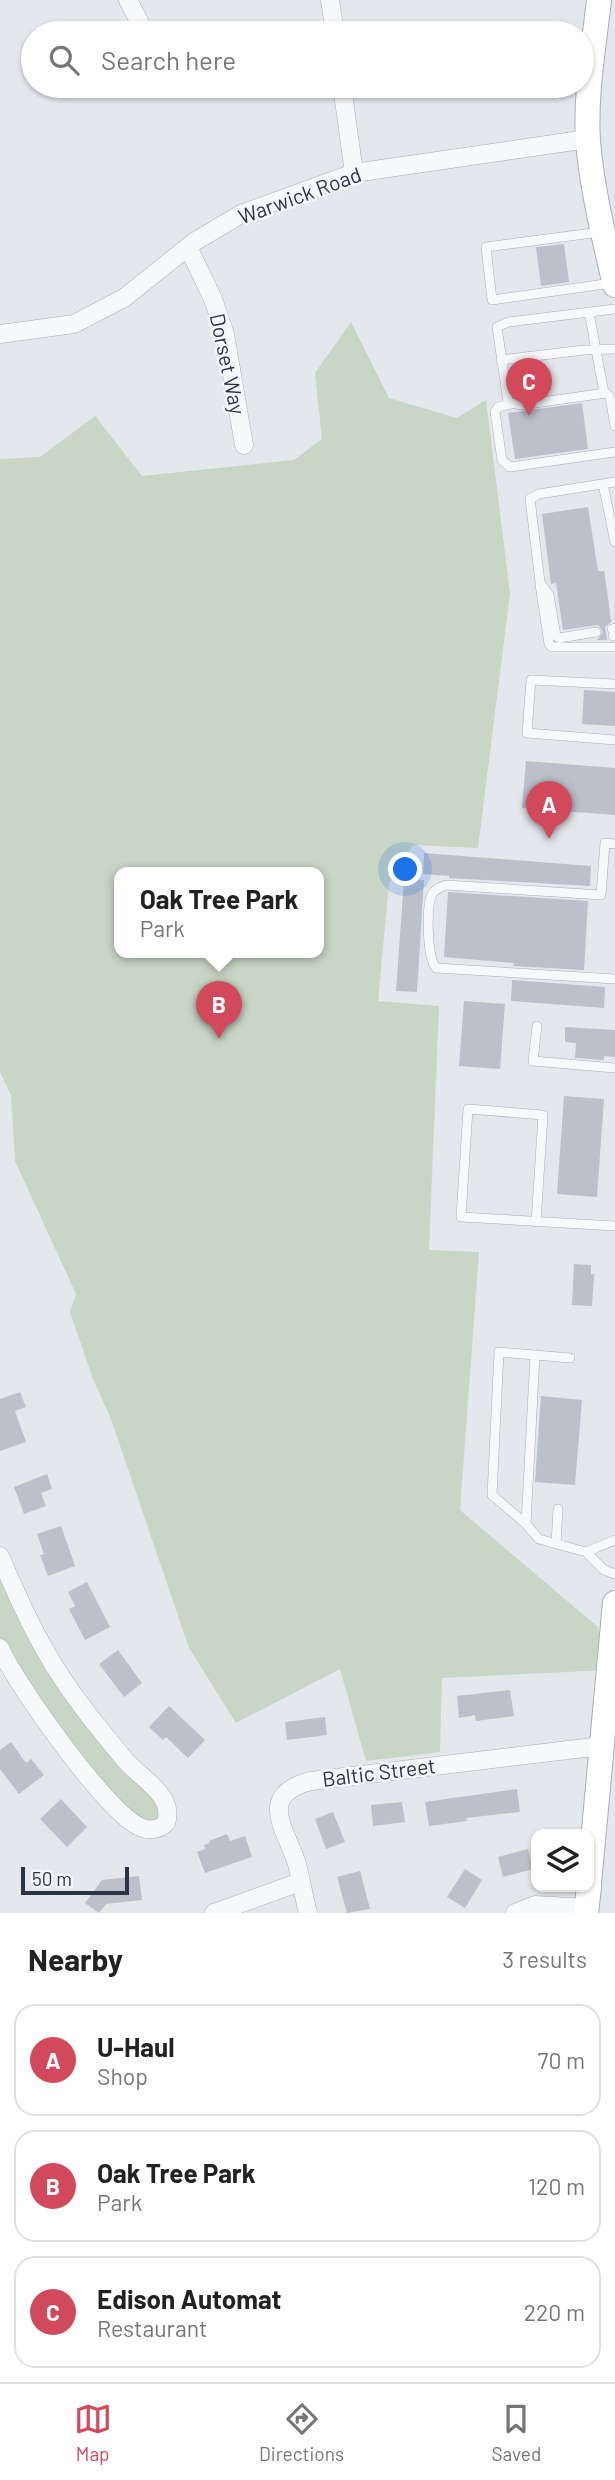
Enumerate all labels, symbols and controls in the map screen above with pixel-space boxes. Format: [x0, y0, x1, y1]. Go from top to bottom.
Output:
search box [21, 21, 594, 98]
icon: search [45, 41, 83, 79]
text: Search here [101, 44, 236, 75]
street label: Warwick Road [235, 161, 364, 228]
street label: Dorset Way [206, 311, 251, 417]
pin: C [506, 358, 552, 416]
pin: A [526, 781, 572, 839]
your location [388, 852, 422, 886]
popup [114, 867, 324, 958]
text: Oak Tree Park [140, 883, 298, 914]
text: Park [140, 914, 185, 942]
pin: B [196, 981, 242, 1039]
street label: Baltic Street [321, 1752, 437, 1791]
map controls [531, 1829, 594, 1892]
button: layers [531, 1829, 594, 1892]
scale bar [21, 1864, 130, 1896]
text: 50 m [32, 1867, 72, 1890]
text: Nearby [28, 1941, 123, 1977]
text: 3 results [502, 1945, 587, 1973]
text: U-Haul [97, 2031, 175, 2062]
text: A [45, 2046, 61, 2074]
text: 70 m [538, 2046, 585, 2074]
text: Shop [97, 2062, 148, 2090]
text: Oak Tree Park [97, 2157, 256, 2188]
text: B [46, 2172, 60, 2200]
text: 120 m [528, 2172, 585, 2200]
text: Park [97, 2188, 142, 2216]
text: Edison Automat [97, 2283, 281, 2314]
text: C [46, 2298, 60, 2326]
text: 220 m [524, 2298, 585, 2326]
text: Restaurant [97, 2314, 207, 2342]
tab: Map [74, 2400, 112, 2465]
tab: Directions [259, 2400, 344, 2465]
tab: Saved [491, 2400, 541, 2465]

